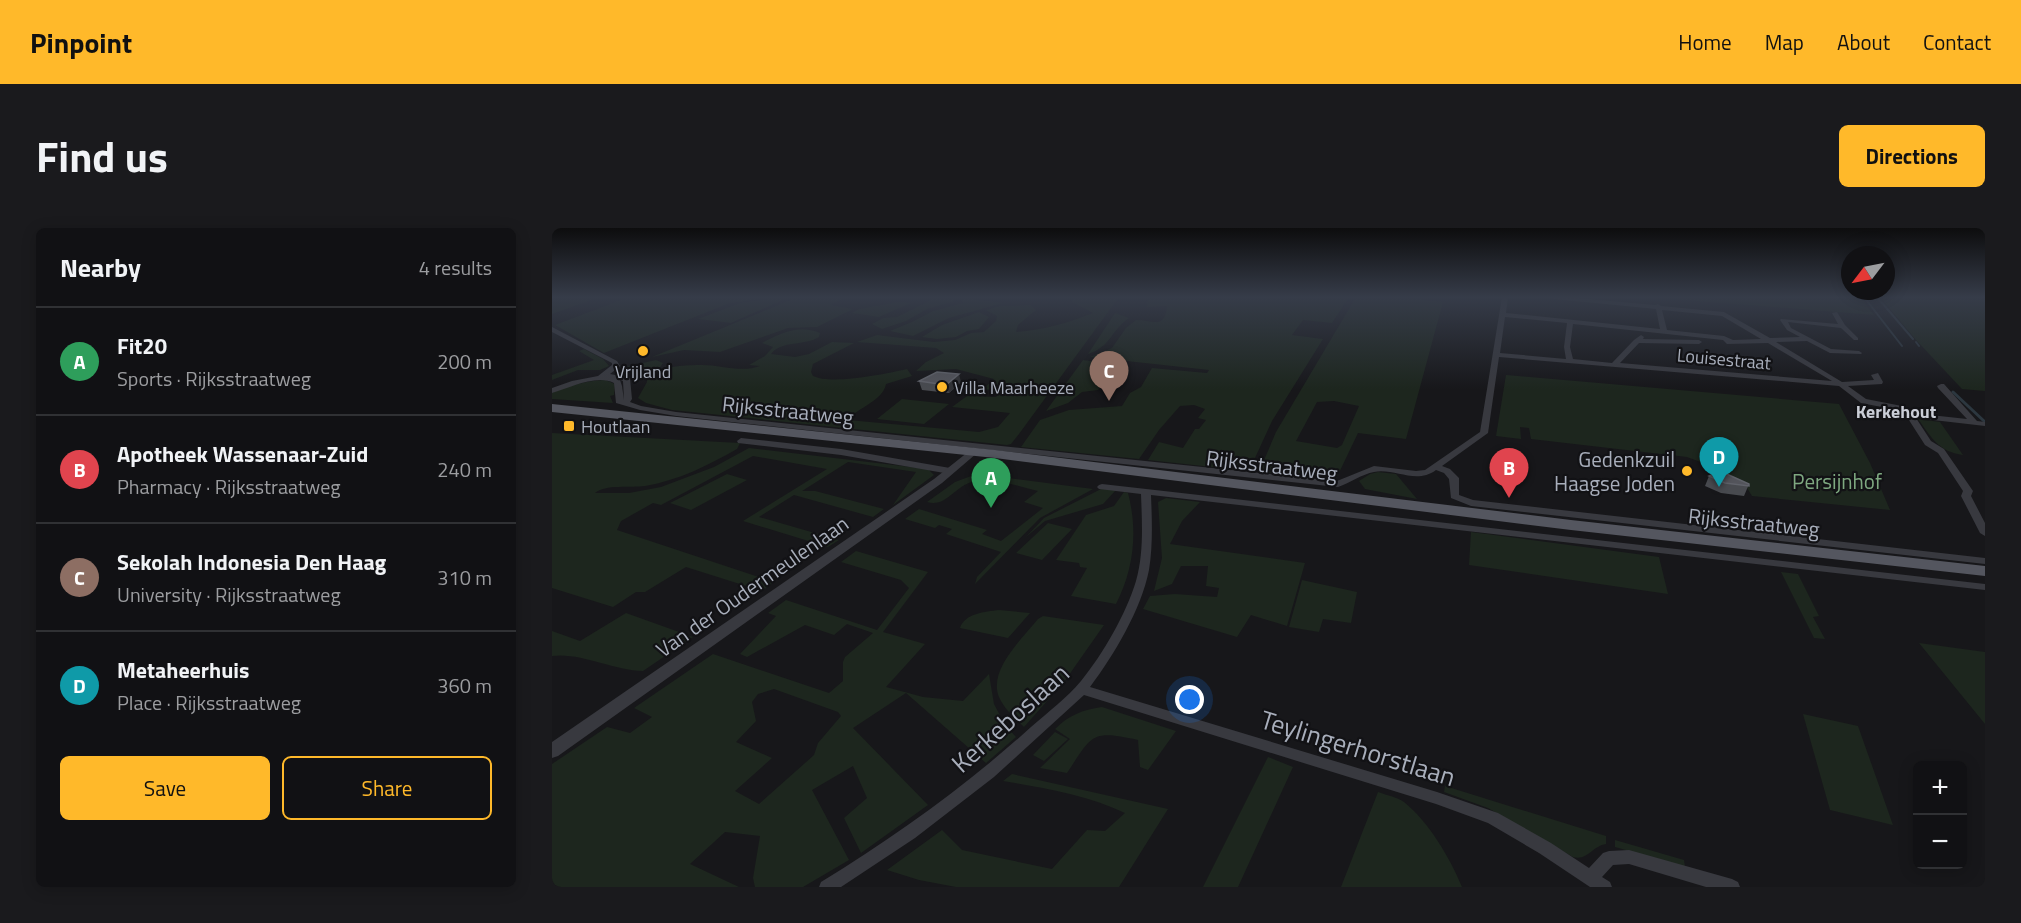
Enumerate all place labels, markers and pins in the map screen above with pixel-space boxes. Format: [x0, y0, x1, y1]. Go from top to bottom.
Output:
marker: Vrijland [636, 344, 650, 358]
pin: C [1090, 352, 1128, 401]
place label: Vrijland [615, 358, 671, 385]
place label: Villa Maarheeze [954, 374, 1074, 401]
marker: Villa Maarheeze [935, 380, 949, 394]
place label: Houtlaan [581, 413, 650, 440]
marker: Houtlaan [562, 419, 576, 433]
pin: D [1700, 438, 1738, 487]
place label: Gedenkzuil Haagse Joden [1554, 443, 1675, 499]
pin: B [1490, 448, 1528, 498]
pin: A [972, 458, 1010, 508]
marker: Gedenkzuil Haagse Joden [1680, 464, 1694, 478]

